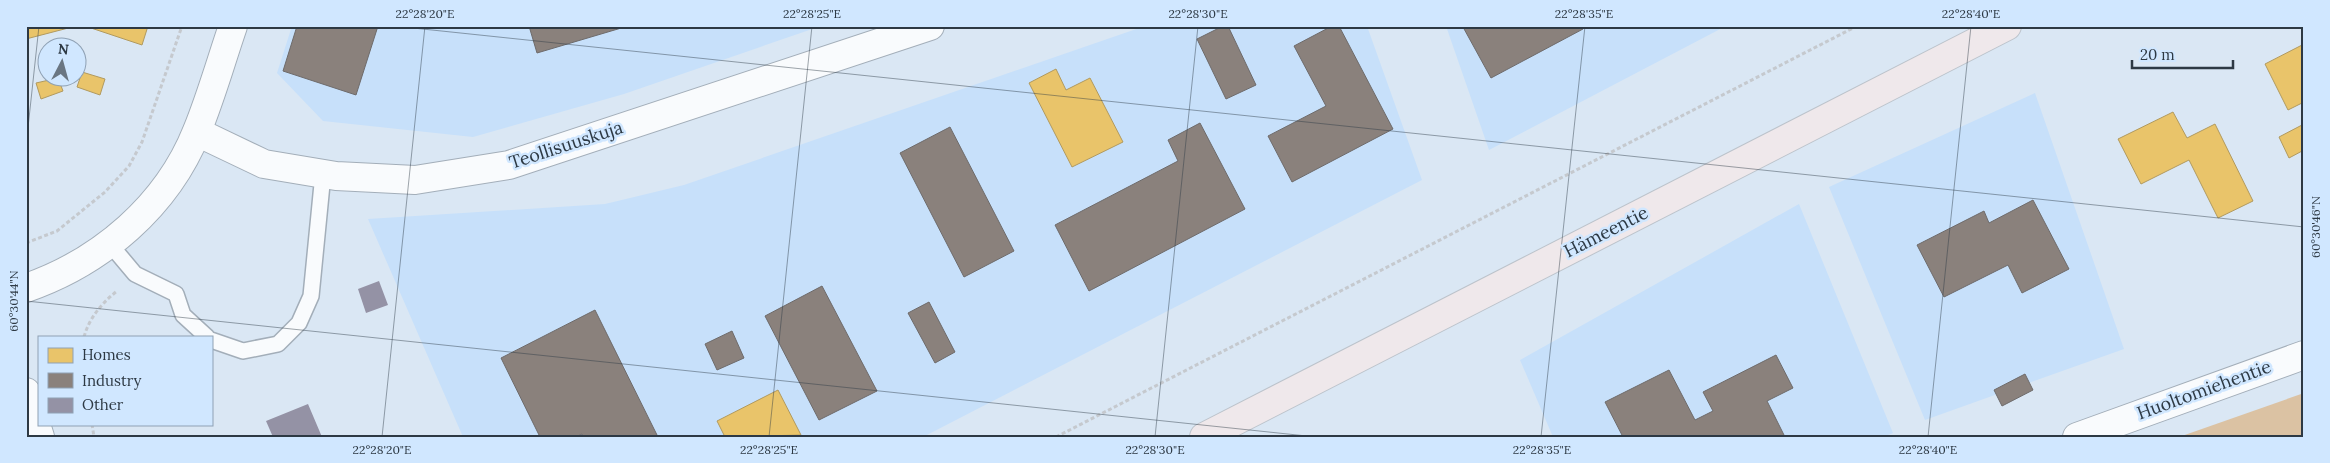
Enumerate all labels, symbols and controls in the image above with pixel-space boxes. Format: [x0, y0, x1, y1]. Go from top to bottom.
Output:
text: 22°28'20"E [396, 6, 454, 21]
text: 22°28'25"E [783, 6, 841, 21]
text: 22°28'30"E [1168, 6, 1228, 21]
text: 22°28'35"E [1555, 6, 1613, 21]
text: 22°28'40"E [1942, 6, 2000, 21]
north arrow [38, 38, 88, 88]
scale bar [2132, 38, 2234, 70]
text: N [57, 40, 70, 59]
text: 20 m [2140, 45, 2175, 64]
street label: Teollisuuskuja [506, 115, 626, 174]
text: 60°30'46"N [2308, 196, 2323, 258]
street label: Hämeentie [1560, 200, 1652, 263]
text: 60°30'44"N [6, 270, 21, 332]
legend [38, 336, 212, 426]
text: Homes [82, 345, 131, 364]
street label: Huoltomiehentie [2133, 354, 2274, 425]
text: Industry [82, 371, 141, 390]
text: Other [82, 395, 124, 414]
text: 22°28'20"E [353, 442, 411, 457]
text: 22°28'25"E [740, 442, 798, 457]
text: 22°28'30"E [1125, 442, 1185, 457]
text: 22°28'35"E [1513, 442, 1571, 457]
text: 22°28'40"E [1899, 442, 1957, 457]

